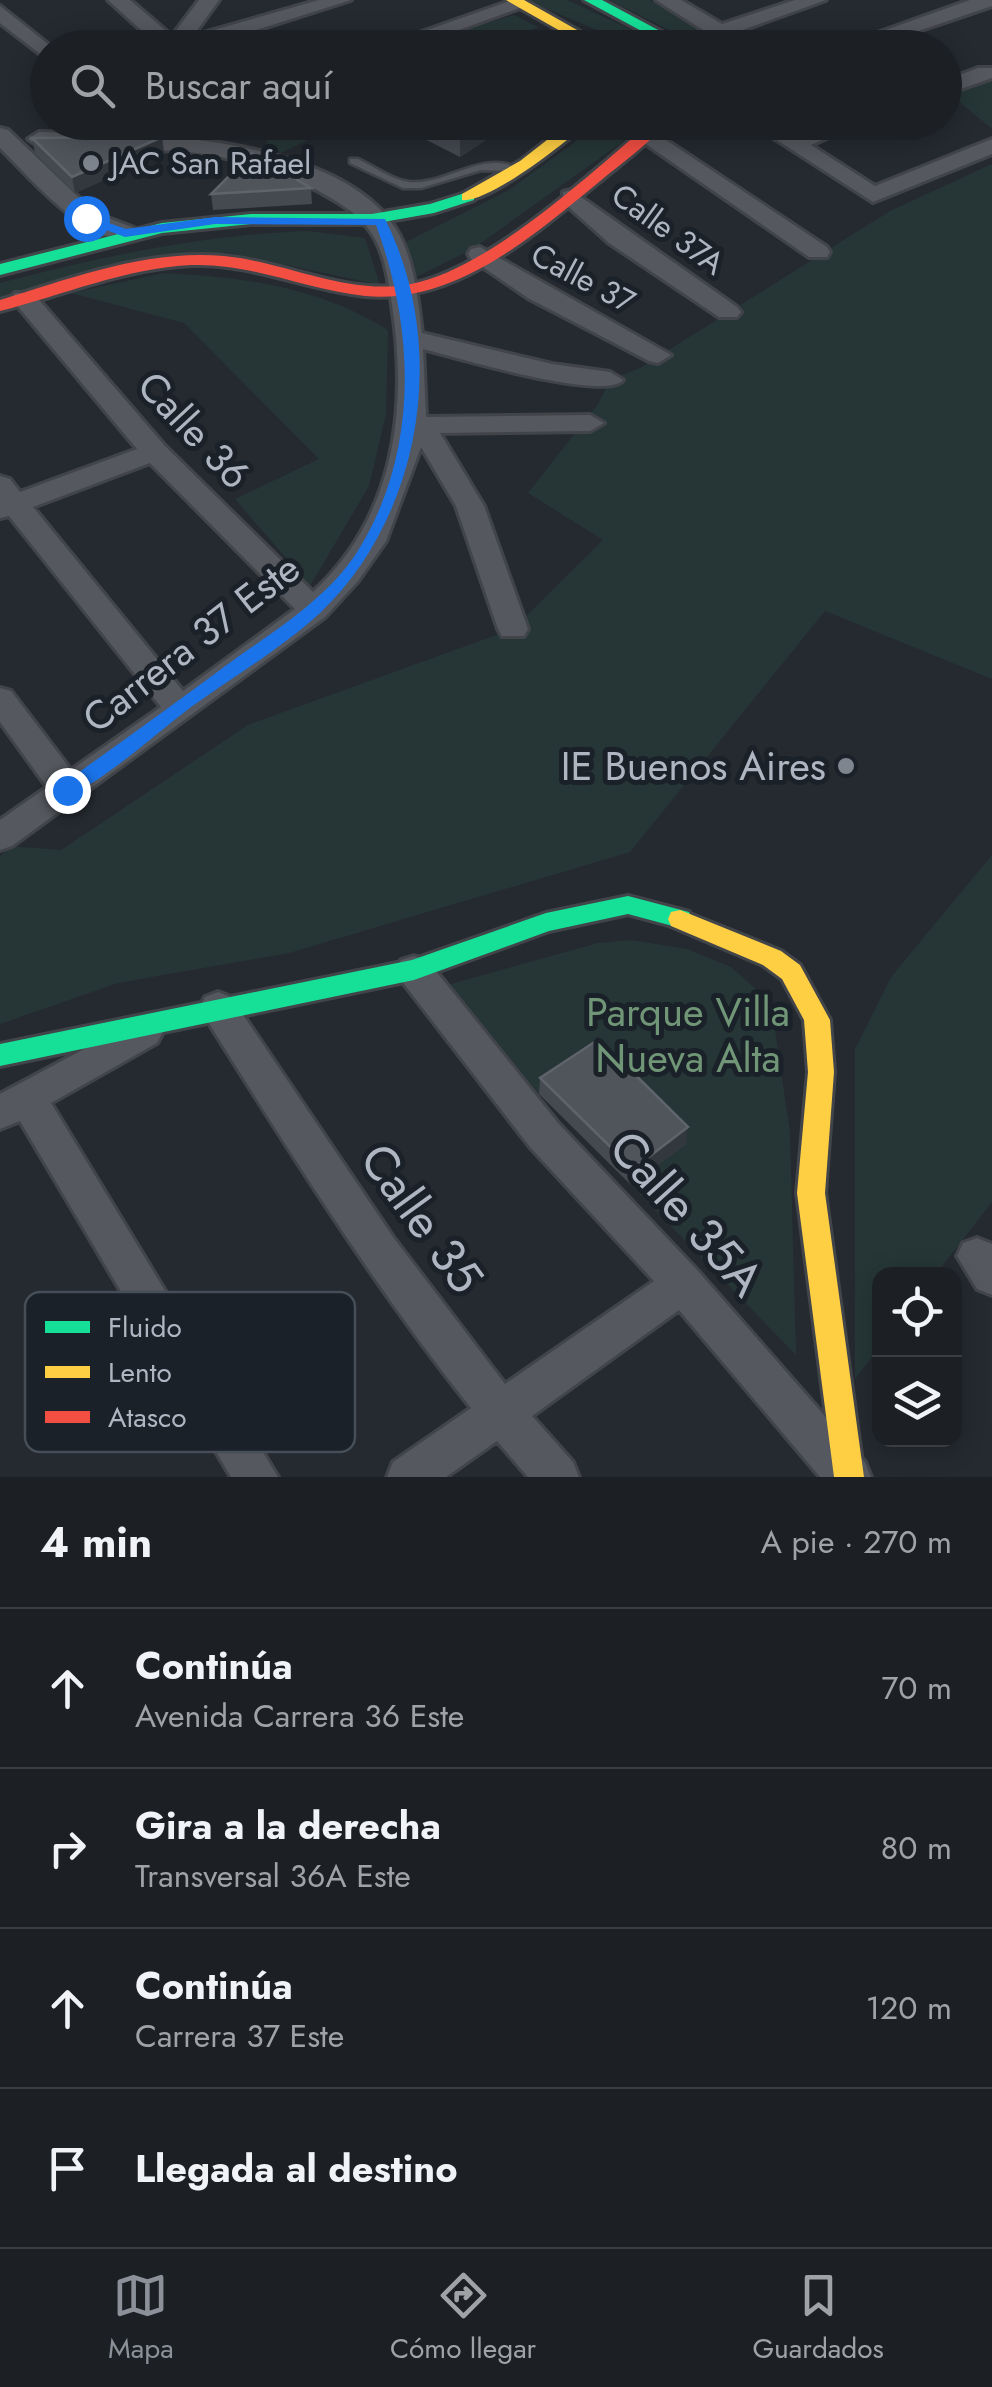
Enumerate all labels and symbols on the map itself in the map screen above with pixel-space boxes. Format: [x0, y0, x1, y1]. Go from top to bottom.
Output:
place label: JAC San Rafael [107, 140, 311, 186]
marker: JAC San Rafael [80, 152, 102, 174]
street label: Calle 37A [602, 172, 734, 286]
route start [64, 196, 110, 242]
street label: Calle 37 [523, 231, 643, 325]
street label: Calle 36 [124, 358, 264, 502]
street label: Carrera 37 Este [70, 540, 312, 746]
place label: IE Buenos Aires [561, 737, 826, 795]
marker: IE Buenos Aires [835, 755, 857, 777]
route end [45, 768, 91, 814]
park label: Parque Villa Nueva Alta [586, 983, 790, 1087]
street label: Calle 35A [593, 1115, 780, 1312]
street label: Calle 35 [344, 1129, 500, 1308]
legend [25, 1292, 355, 1452]
text: Fluido [108, 1307, 182, 1348]
text: Lento [108, 1352, 172, 1393]
text: Atasco [108, 1397, 187, 1438]

